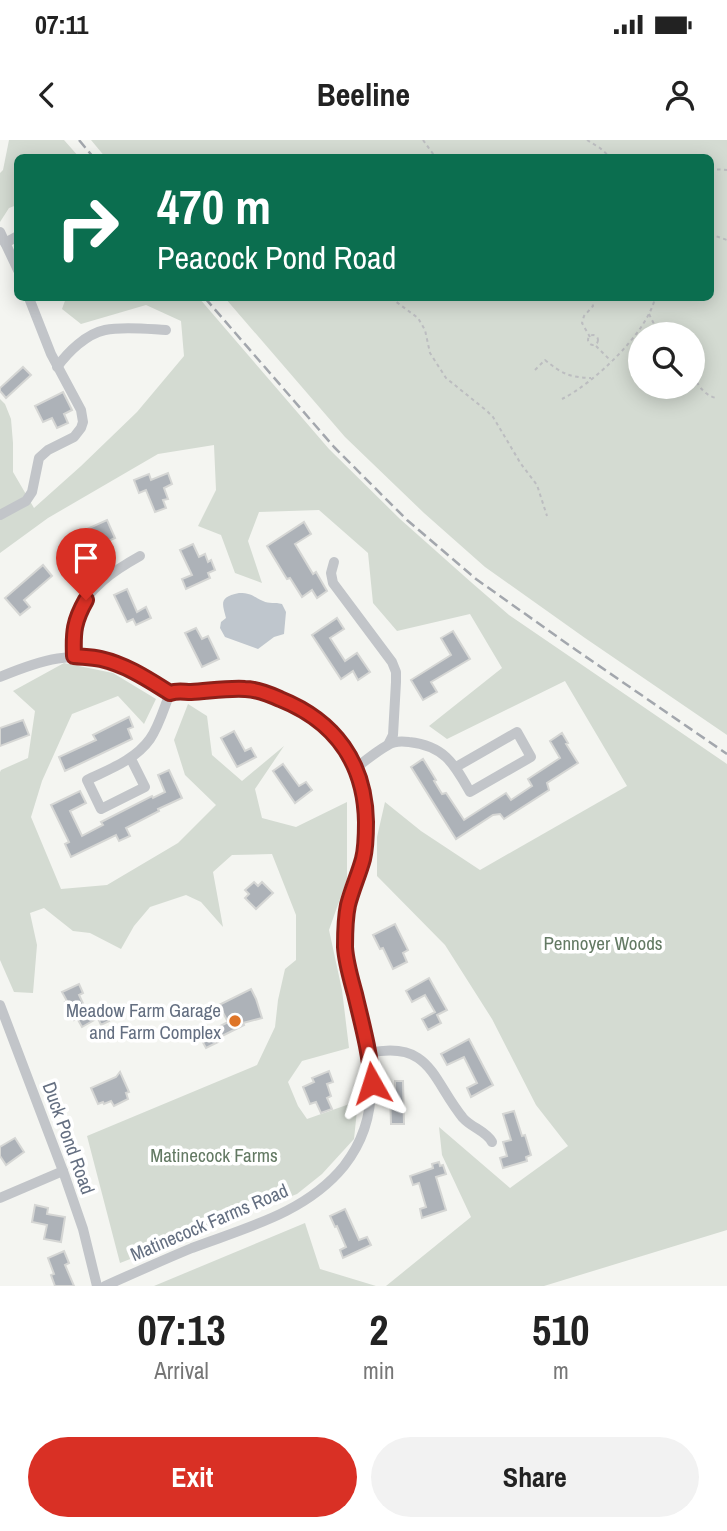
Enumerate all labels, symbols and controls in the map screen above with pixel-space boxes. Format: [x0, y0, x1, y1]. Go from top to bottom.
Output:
text: 07:11 [35, 7, 88, 42]
text: Beeline [317, 73, 410, 116]
icon: back [28, 76, 66, 114]
icon: person [661, 76, 699, 114]
text: 470 m [157, 173, 271, 239]
icon: right [42, 182, 133, 273]
text: Peacock Pond Road [157, 236, 396, 279]
map controls [628, 322, 705, 399]
button: search [628, 322, 705, 399]
pin [56, 528, 116, 600]
icon: arrive [67, 539, 105, 577]
park label: Pennoyer Woods [543, 930, 663, 956]
place label: Meadow Farm Garage and Farm Complex [66, 997, 221, 1045]
marker: Meadow Farm Garage and Farm Complex [227, 1013, 243, 1029]
position arrow [335, 1046, 409, 1120]
street label: Duck Pond Road [37, 1078, 101, 1198]
park label: Matinecock Farms [150, 1142, 278, 1168]
street label: Matinecock Farms Road [126, 1177, 292, 1267]
text: 07:13 [138, 1302, 226, 1358]
text: 2 [369, 1302, 388, 1358]
text: 510 [532, 1302, 590, 1358]
text: Arrival [154, 1355, 209, 1386]
text: min [363, 1355, 395, 1386]
text: m [553, 1355, 569, 1386]
button: Exit [28, 1437, 357, 1517]
button: Share [371, 1437, 699, 1517]

